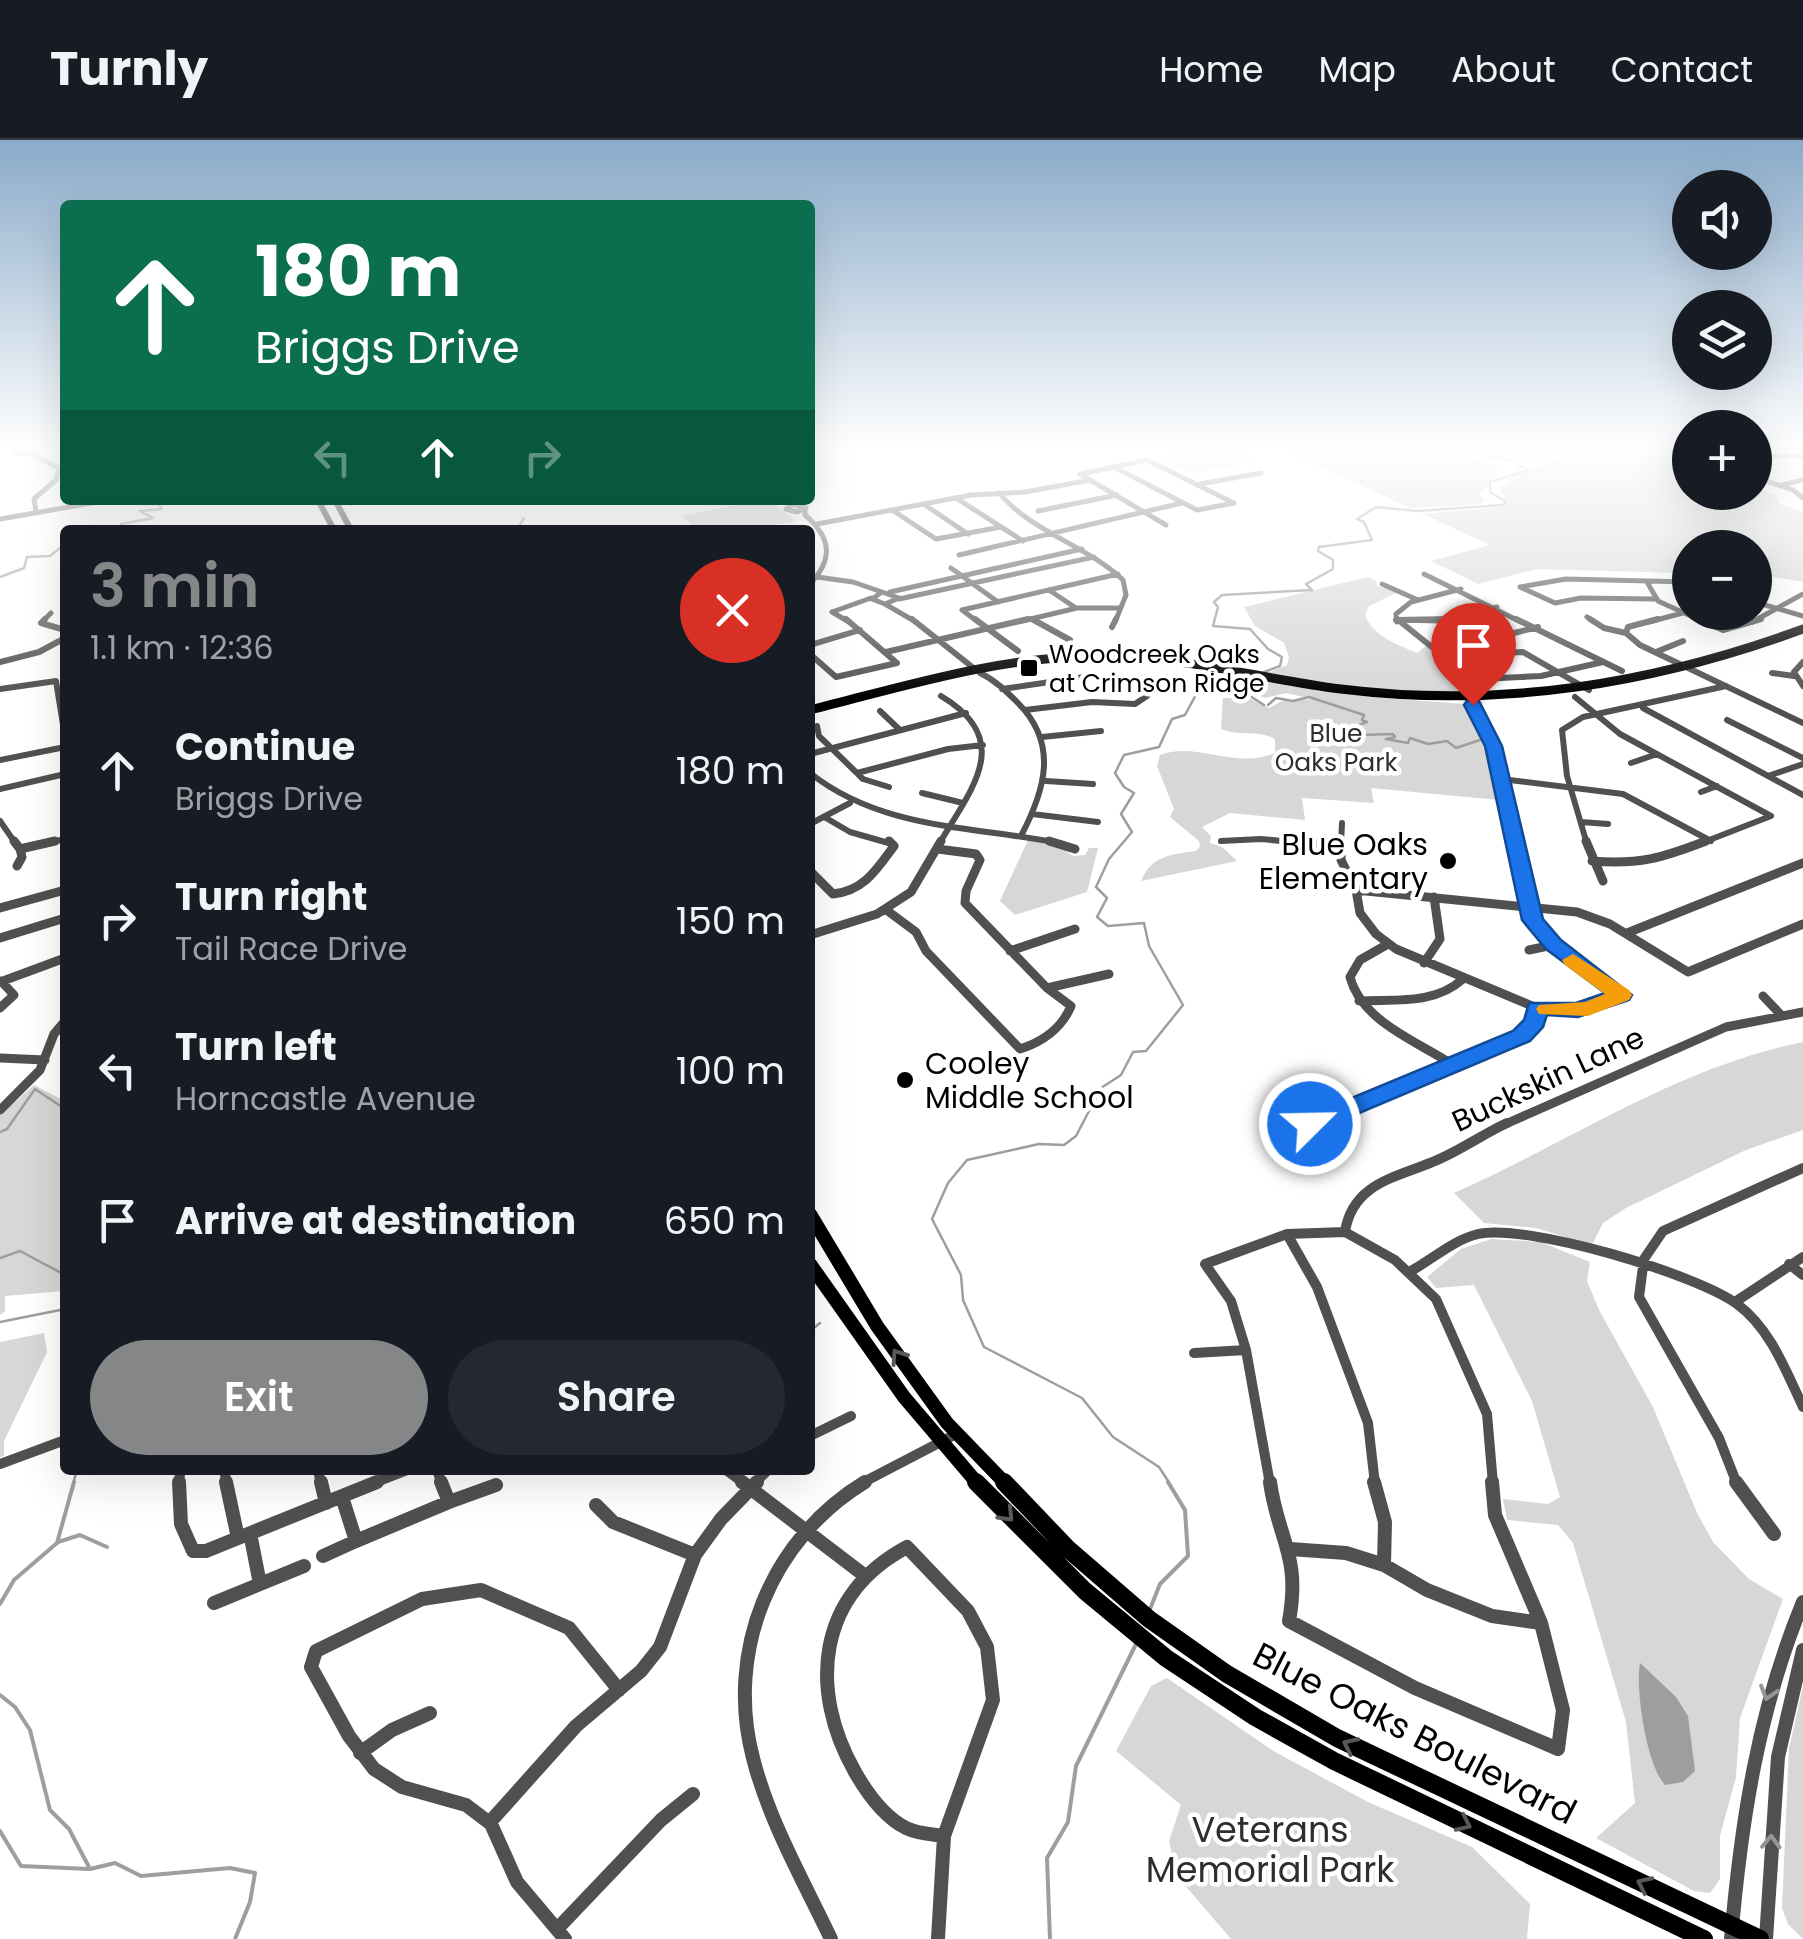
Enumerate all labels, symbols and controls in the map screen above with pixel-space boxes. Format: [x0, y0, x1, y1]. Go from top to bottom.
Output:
text: Turnly [50, 35, 208, 102]
text: Home [1159, 45, 1264, 94]
text: Map [1319, 45, 1396, 94]
text: About [1451, 45, 1556, 94]
text: Contact [1611, 45, 1753, 94]
map controls [1672, 170, 1772, 630]
button: sound [1672, 170, 1772, 270]
text: 180 m [255, 222, 461, 321]
icon: ahead [90, 240, 220, 370]
button: layers [1672, 290, 1772, 390]
text: Briggs Drive [255, 316, 520, 379]
button: + [1672, 410, 1772, 510]
icon: left [305, 430, 360, 485]
icon: ahead [410, 430, 465, 485]
icon: right [515, 430, 570, 485]
button: − [1672, 530, 1772, 630]
text: 3 min [90, 544, 259, 628]
button: close [680, 558, 785, 663]
pin [1431, 603, 1516, 706]
icon: arrive [1446, 618, 1501, 673]
text: 1.1 km · 12:36 [90, 625, 274, 670]
place label: Woodcreek Oaks at Crimson Ridge [1049, 637, 1265, 701]
marker: Woodcreek Oaks at Crimson Ridge [1018, 657, 1040, 679]
park label: Blue Oaks Park [1275, 716, 1397, 780]
text: Continue [175, 720, 355, 773]
icon: ahead [90, 743, 145, 798]
text: 180 m [676, 744, 785, 797]
text: Briggs Drive [175, 776, 363, 821]
place label: Blue Oaks Elementary [1259, 823, 1428, 900]
marker: Blue Oaks Elementary [1437, 850, 1459, 872]
text: Turn right [175, 870, 367, 923]
icon: right [90, 893, 145, 948]
text: 150 m [676, 894, 785, 947]
text: Tail Race Drive [175, 926, 407, 971]
street label: Buckskin Lane [1445, 1016, 1651, 1142]
text: Turn left [175, 1020, 337, 1073]
place label: Cooley Middle School [925, 1042, 1134, 1119]
icon: left [90, 1043, 145, 1098]
text: 100 m [676, 1044, 785, 1097]
marker: Cooley Middle School [894, 1069, 916, 1091]
position arrow [1258, 1072, 1362, 1176]
text: Horncastle Avenue [175, 1076, 476, 1121]
icon: arrive [90, 1193, 145, 1248]
text: Arrive at destination [175, 1194, 576, 1247]
text: 650 m [664, 1194, 785, 1247]
button: Exit [90, 1340, 428, 1455]
button: Share [448, 1340, 785, 1455]
one-way arrow [891, 1348, 910, 1366]
one-way arrow [995, 1503, 1013, 1522]
street label: Blue Oaks Boulevard [1245, 1630, 1585, 1836]
one-way arrow [1760, 1683, 1780, 1700]
one-way arrow [1343, 1738, 1361, 1757]
park label: Veterans Memorial Park [1146, 1805, 1394, 1894]
one-way arrow [1454, 1812, 1472, 1832]
one-way arrow [1761, 1833, 1782, 1849]
one-way arrow [1636, 1876, 1654, 1896]

